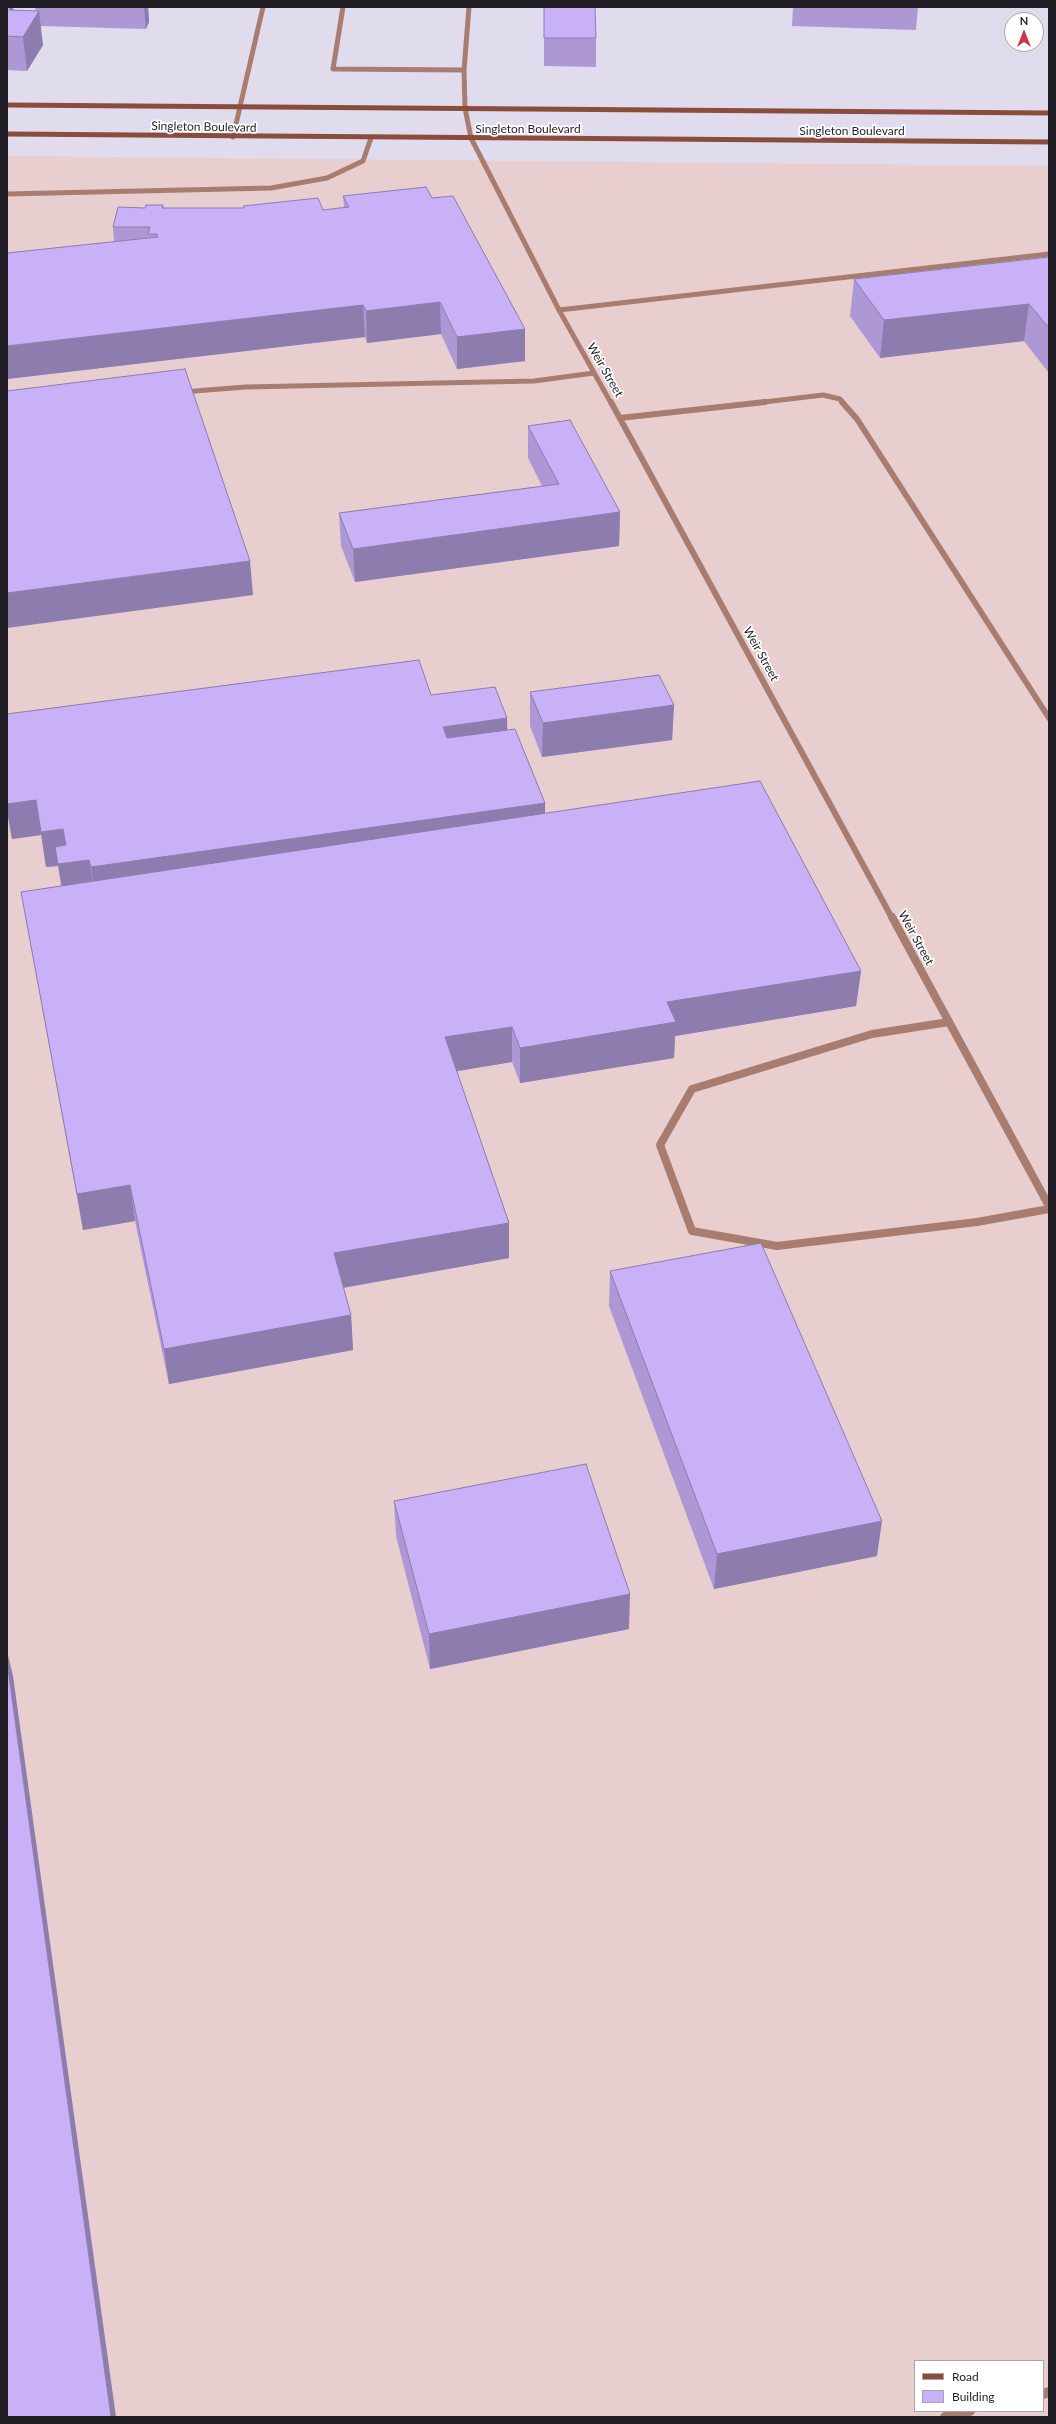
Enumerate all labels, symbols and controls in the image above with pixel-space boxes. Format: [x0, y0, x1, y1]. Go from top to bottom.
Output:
north arrow [1004, 12, 1044, 52]
text: N [1020, 14, 1028, 27]
street label: Singleton Boulevard [151, 119, 257, 135]
street label: Singleton Boulevard [475, 122, 581, 136]
street label: Singleton Boulevard [799, 124, 905, 138]
street label: Weir Street [584, 340, 626, 400]
street label: Weir Street [740, 624, 782, 684]
street label: Weir Street [895, 908, 937, 968]
legend [914, 2360, 1044, 2412]
text: Road [952, 2369, 979, 2384]
text: Building [952, 2389, 995, 2404]

